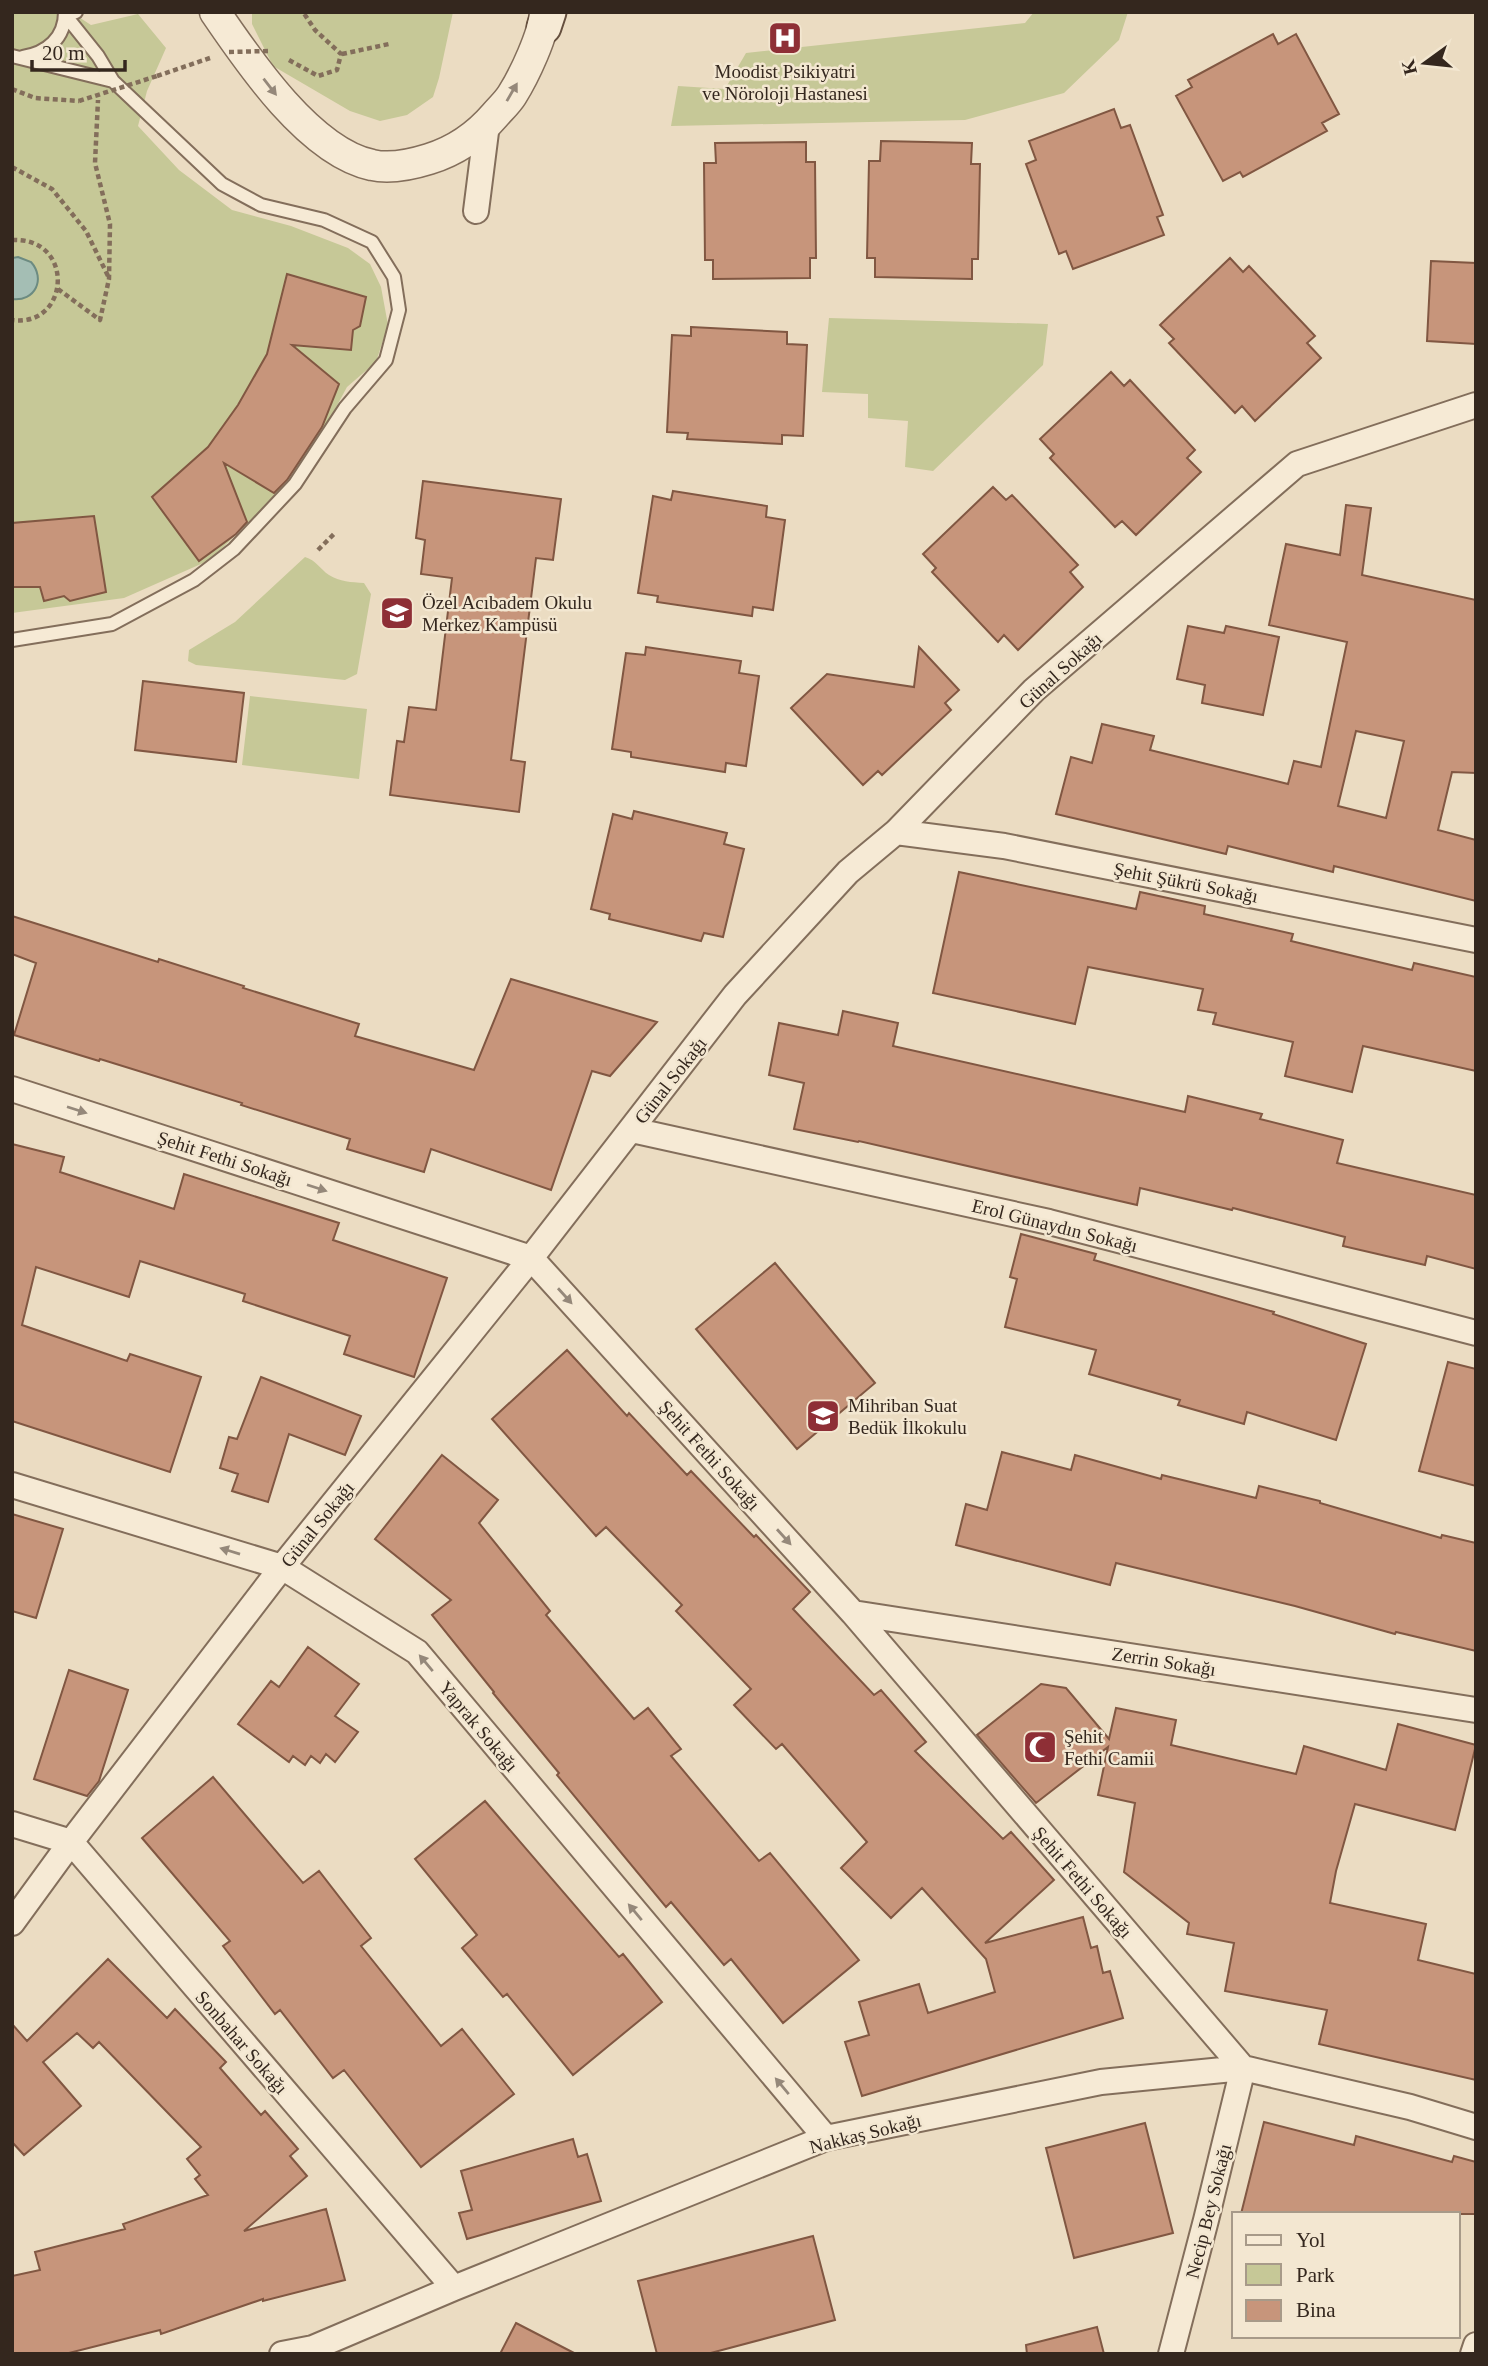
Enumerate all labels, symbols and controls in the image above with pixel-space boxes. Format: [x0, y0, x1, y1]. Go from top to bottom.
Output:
hospital icon: Moodist Psikiyatri ve Nöroloji Hastanesi [766, 19, 804, 57]
scale bar [32, 28, 124, 72]
north arrow [1390, 28, 1460, 98]
text: 20 m [42, 41, 85, 65]
text: K [1397, 57, 1421, 77]
place label: Moodist Psikiyatri ve Nöroloji Hastanesi [702, 61, 868, 104]
one-way arrow [263, 77, 278, 95]
one-way arrow [506, 82, 519, 101]
place label: Özel Acıbadem Okulu Merkez Kampüsü [422, 592, 592, 635]
school or university icon: Özel Acıbadem Okulu Merkez Kampüsü [378, 594, 416, 632]
street label: Günal Sokağı [1015, 628, 1106, 713]
street label: Şehit Şükrü Sokağı [1112, 858, 1260, 907]
street label: Günal Sokağı [630, 1033, 711, 1128]
one-way arrow [67, 1105, 88, 1116]
street label: Şehit Fethi Sokağı [155, 1127, 295, 1190]
one-way arrow [306, 1183, 327, 1194]
street label: Erol Günaydın Sokağı [970, 1195, 1140, 1256]
one-way arrow [557, 1287, 573, 1304]
place label: Mihriban Suat Bedük İlkokulu [848, 1395, 967, 1438]
street label: Şehit Fethi Sokağı [655, 1396, 764, 1515]
school or university icon: Mihriban Suat Bedük İlkokulu [804, 1397, 842, 1435]
street label: Günal Sokağı [277, 1477, 358, 1571]
one-way arrow [776, 1528, 792, 1546]
one-way arrow [219, 1545, 240, 1556]
street label: Zerrin Sokağı [1110, 1643, 1217, 1680]
one-way arrow [419, 1654, 434, 1671]
street label: Yaprak Sokağı [435, 1677, 523, 1776]
place label: Şehit Fethi Camii [1064, 1726, 1154, 1769]
mosque icon: Şehit Fethi Camii [1021, 1728, 1059, 1766]
street label: Şehit Fethi Sokağı [1029, 1822, 1137, 1942]
one-way arrow [628, 1903, 643, 1920]
street label: Sonbahar Sokağı [191, 1987, 292, 2098]
one-way arrow [775, 2077, 790, 2094]
street label: Nakkaş Sokağı [807, 2109, 923, 2158]
street label: Necip Bey Sokağı [1182, 2142, 1235, 2281]
legend [1232, 2212, 1460, 2338]
text: Yol [1296, 2228, 1326, 2252]
text: Park [1296, 2263, 1335, 2287]
text: Bina [1296, 2298, 1336, 2322]

